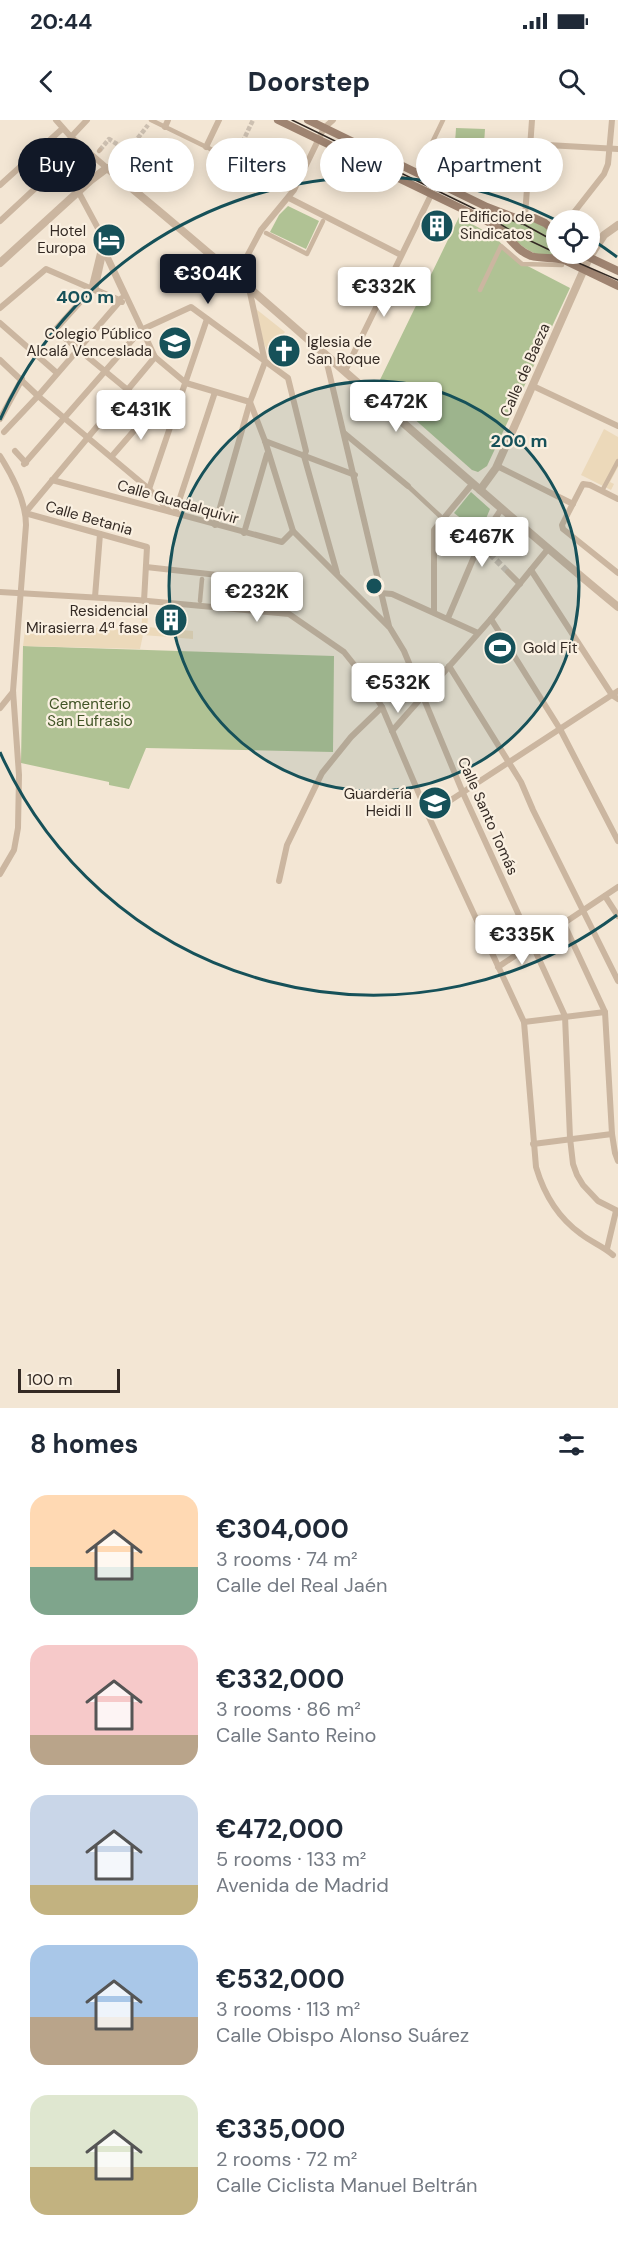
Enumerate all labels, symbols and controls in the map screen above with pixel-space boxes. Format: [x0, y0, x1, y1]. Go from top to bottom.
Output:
text: 20:44 [30, 7, 92, 36]
text: Doorstep [248, 64, 370, 99]
icon: back [30, 65, 63, 98]
icon: search [555, 65, 588, 98]
chip: Buy [18, 138, 96, 192]
chip: Rent [108, 138, 194, 192]
chip: Filters [206, 138, 308, 192]
chip: New [320, 138, 404, 192]
chip: Apartment [416, 138, 563, 192]
place label: Edificio de Sindicatos [460, 207, 533, 244]
building icon: Edificio de Sindicatos [419, 208, 455, 244]
map controls [546, 210, 600, 264]
button: locate [546, 210, 600, 264]
place label: Hotel Europa [37, 221, 86, 258]
hotel icon: Hotel Europa [91, 222, 127, 258]
pin: €304K [166, 254, 250, 305]
text: €304K [174, 260, 242, 286]
pin: €332K [342, 267, 426, 318]
text: €332K [352, 273, 416, 299]
text: 400 m [56, 285, 114, 309]
street label: Calle de Baeza [495, 320, 555, 420]
place label: Colegio Público Alcalá Venceslada [27, 324, 152, 361]
school or university icon: Colegio Público Alcalá Venceslada [157, 325, 193, 361]
place label: Iglesia de San Roque [307, 332, 380, 369]
church icon: Iglesia de San Roque [266, 333, 302, 369]
pin: €472K [354, 382, 438, 433]
text: €472K [364, 388, 428, 414]
pin: €431K [99, 390, 183, 441]
text: €431K [110, 396, 172, 422]
text: 200 m [491, 429, 547, 453]
street label: Calle Guadalquivir [115, 475, 242, 529]
street label: Calle Betania [43, 496, 135, 540]
pin: €467K [440, 517, 524, 568]
text: €467K [449, 523, 515, 549]
pin: €232K [215, 572, 299, 623]
centre of rings [364, 576, 384, 596]
text: €232K [225, 578, 289, 604]
place label: Residencial Mirasierra 4ª fase [26, 601, 148, 638]
building icon: Residencial Mirasierra 4ª fase [153, 602, 189, 638]
sports icon: Gold Fit [482, 630, 518, 666]
place label: Gold Fit [523, 638, 578, 658]
pin: €532K [356, 663, 440, 714]
text: €532K [366, 669, 430, 695]
park label: Cementerio San Eufrasio [47, 694, 133, 731]
street label: Calle Santo Tomás [453, 754, 523, 878]
place label: Guardería Heidi II [344, 784, 412, 821]
school or university icon: Guardería Heidi II [417, 785, 453, 821]
pin: €335K [480, 915, 564, 966]
text: €335K [489, 921, 555, 947]
scale bar [18, 1366, 120, 1394]
text: 100 m [27, 1369, 72, 1390]
text: 8 homes [30, 1427, 138, 1461]
icon: filters [555, 1428, 588, 1461]
text: €304,000 [216, 1512, 349, 1546]
icon: home [78, 1519, 150, 1591]
text: 3 rooms · 74 m² [216, 1546, 358, 1572]
text: Calle del Real Jaén [216, 1572, 388, 1598]
text: €332,000 [216, 1662, 344, 1696]
icon: home [78, 1669, 150, 1741]
text: 3 rooms · 86 m² [216, 1696, 361, 1722]
text: Calle Santo Reino [216, 1722, 376, 1748]
text: €472,000 [216, 1812, 343, 1846]
icon: home [78, 1819, 150, 1891]
text: 5 rooms · 133 m² [216, 1846, 366, 1872]
text: Avenida de Madrid [216, 1872, 389, 1898]
text: €532,000 [216, 1962, 345, 1996]
icon: home [78, 1969, 150, 2041]
text: 3 rooms · 113 m² [216, 1996, 360, 2022]
text: Calle Obispo Alonso Suárez [216, 2022, 469, 2048]
text: €335,000 [216, 2112, 345, 2146]
icon: home [78, 2119, 150, 2191]
text: 2 rooms · 72 m² [216, 2146, 357, 2172]
text: Calle Ciclista Manuel Beltrán [216, 2172, 478, 2198]

